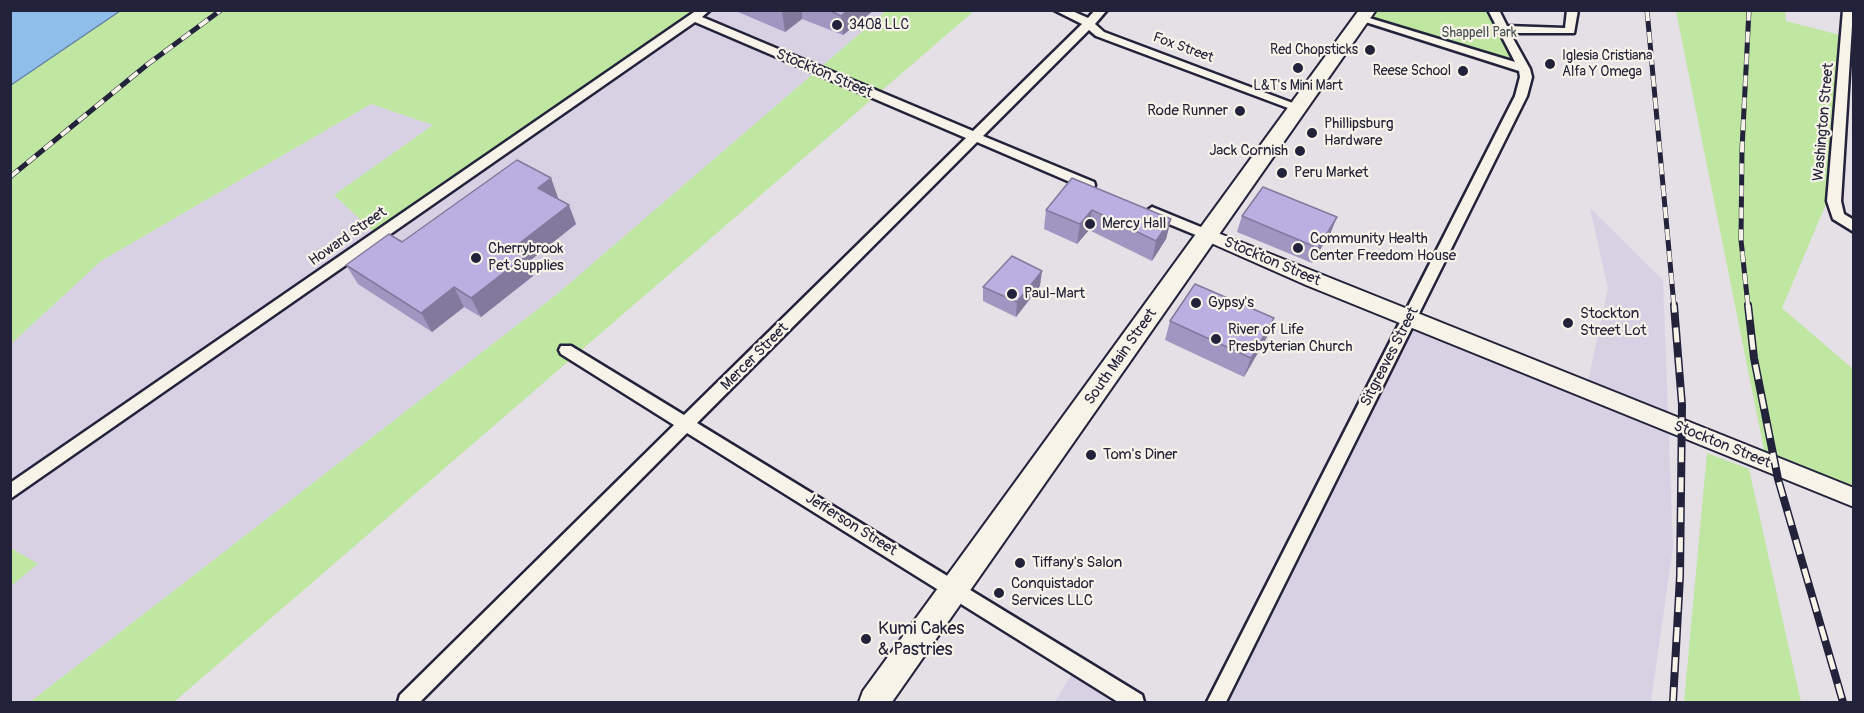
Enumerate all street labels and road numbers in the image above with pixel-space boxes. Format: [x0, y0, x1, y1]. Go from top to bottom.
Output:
street label: Fox Street [1150, 29, 1216, 67]
street label: Stockton Street [773, 46, 875, 102]
street label: Washington Street [1810, 62, 1838, 182]
street label: Howard Street [306, 204, 390, 270]
street label: Stockton Street [1221, 234, 1323, 290]
street label: Sitgreaves Street [1357, 304, 1423, 410]
street label: South Main Street [1081, 305, 1161, 409]
street label: Mercer Street [718, 320, 792, 394]
street label: Stockton Street [1671, 417, 1773, 473]
street label: Jefferson Street [802, 490, 900, 560]

